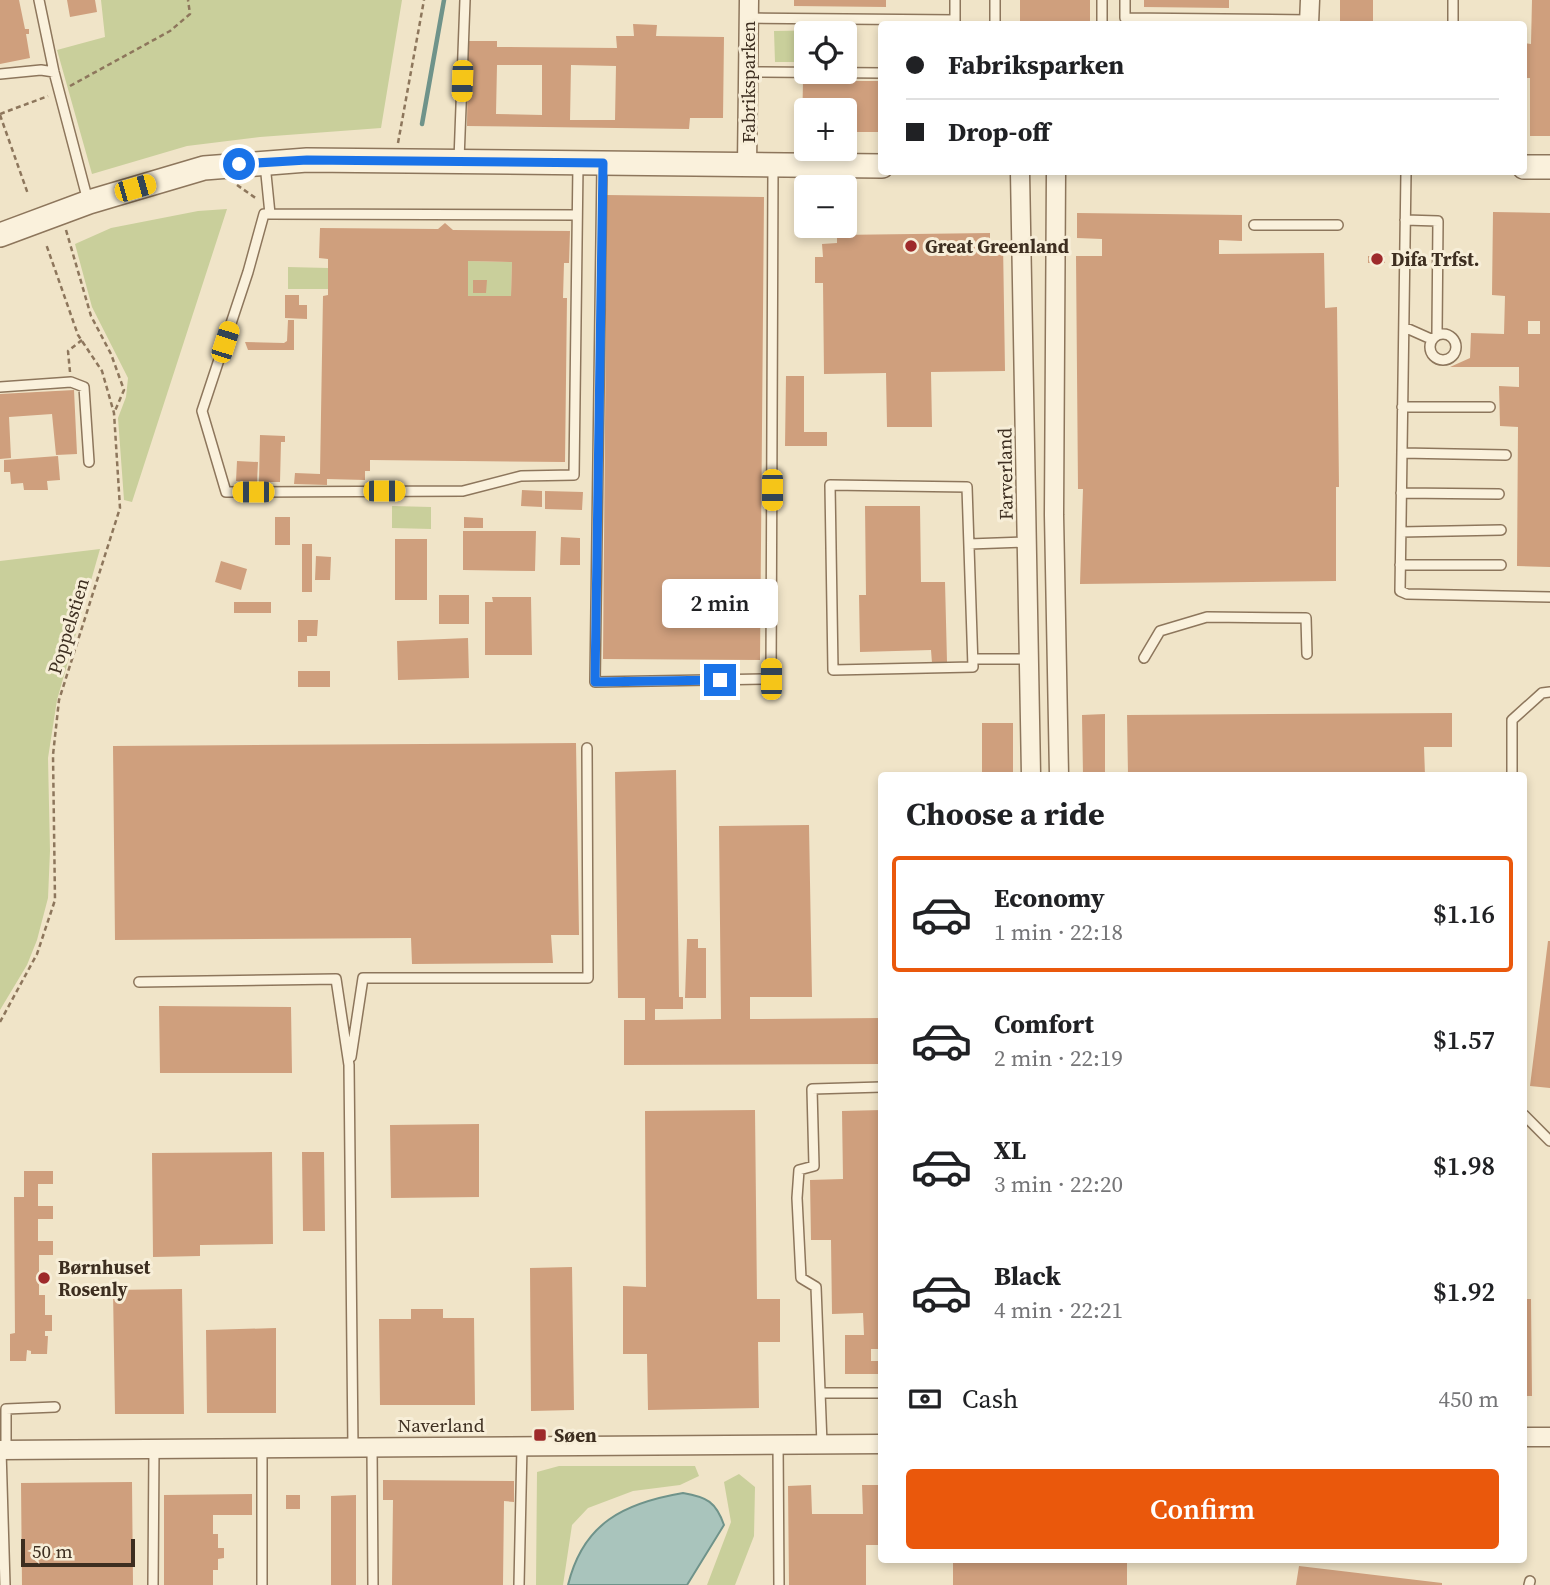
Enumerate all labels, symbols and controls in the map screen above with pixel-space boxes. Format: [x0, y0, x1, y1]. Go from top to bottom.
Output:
street label: Fabriksparken [735, 21, 761, 143]
map controls [794, 21, 857, 238]
button: locate [794, 21, 857, 84]
text: Fabriksparken [948, 47, 1124, 83]
car [451, 60, 474, 102]
button: + [794, 98, 857, 161]
text: Drop-off [948, 114, 1050, 150]
route start [223, 148, 255, 180]
car [112, 172, 159, 204]
button: − [794, 175, 857, 238]
place label: Great Greenland [925, 233, 1069, 259]
marker: Great Greenland [903, 238, 919, 254]
place label: Difa Trfst. [1391, 246, 1480, 272]
marker: Difa Trfst. [1369, 251, 1385, 267]
car [209, 319, 242, 365]
street label: Farverland [991, 428, 1019, 520]
car [762, 469, 783, 511]
car [364, 481, 406, 502]
car [233, 482, 275, 503]
street label: Poppelstien [41, 575, 95, 677]
callout: 2 min [662, 578, 778, 628]
text: 2 min [690, 587, 750, 619]
car [761, 658, 782, 700]
route end [704, 664, 736, 696]
text: Choose a ride [906, 792, 1105, 836]
text: Economy [994, 880, 1105, 916]
icon: car [910, 883, 973, 946]
text: $1.16 [1433, 896, 1495, 932]
text: 1 min · 22:18 [994, 916, 1123, 948]
text: Comfort [994, 1006, 1094, 1042]
icon: car [910, 1009, 973, 1072]
text: $1.57 [1433, 1022, 1495, 1058]
text: 2 min · 22:19 [994, 1042, 1123, 1074]
text: XL [994, 1132, 1026, 1168]
icon: car [910, 1135, 973, 1198]
text: $1.98 [1433, 1148, 1495, 1184]
text: 3 min · 22:20 [994, 1168, 1123, 1200]
place label: Børnhuset Rosenly [58, 1254, 151, 1302]
text: Black [994, 1258, 1061, 1294]
icon: car [910, 1261, 973, 1324]
marker: Børnhuset Rosenly [36, 1270, 52, 1286]
text: $1.92 [1433, 1274, 1495, 1310]
text: 4 min · 22:21 [994, 1294, 1123, 1326]
icon: cash [906, 1380, 944, 1418]
text: Cash [962, 1381, 1018, 1417]
text: 450 m [1438, 1383, 1499, 1415]
street label: Naverland [397, 1412, 485, 1438]
place label: Søen [554, 1422, 597, 1448]
marker: Søen [532, 1427, 548, 1443]
button: Confirm [906, 1469, 1499, 1549]
scale bar [21, 1536, 135, 1568]
text: 50 m [32, 1538, 73, 1564]

